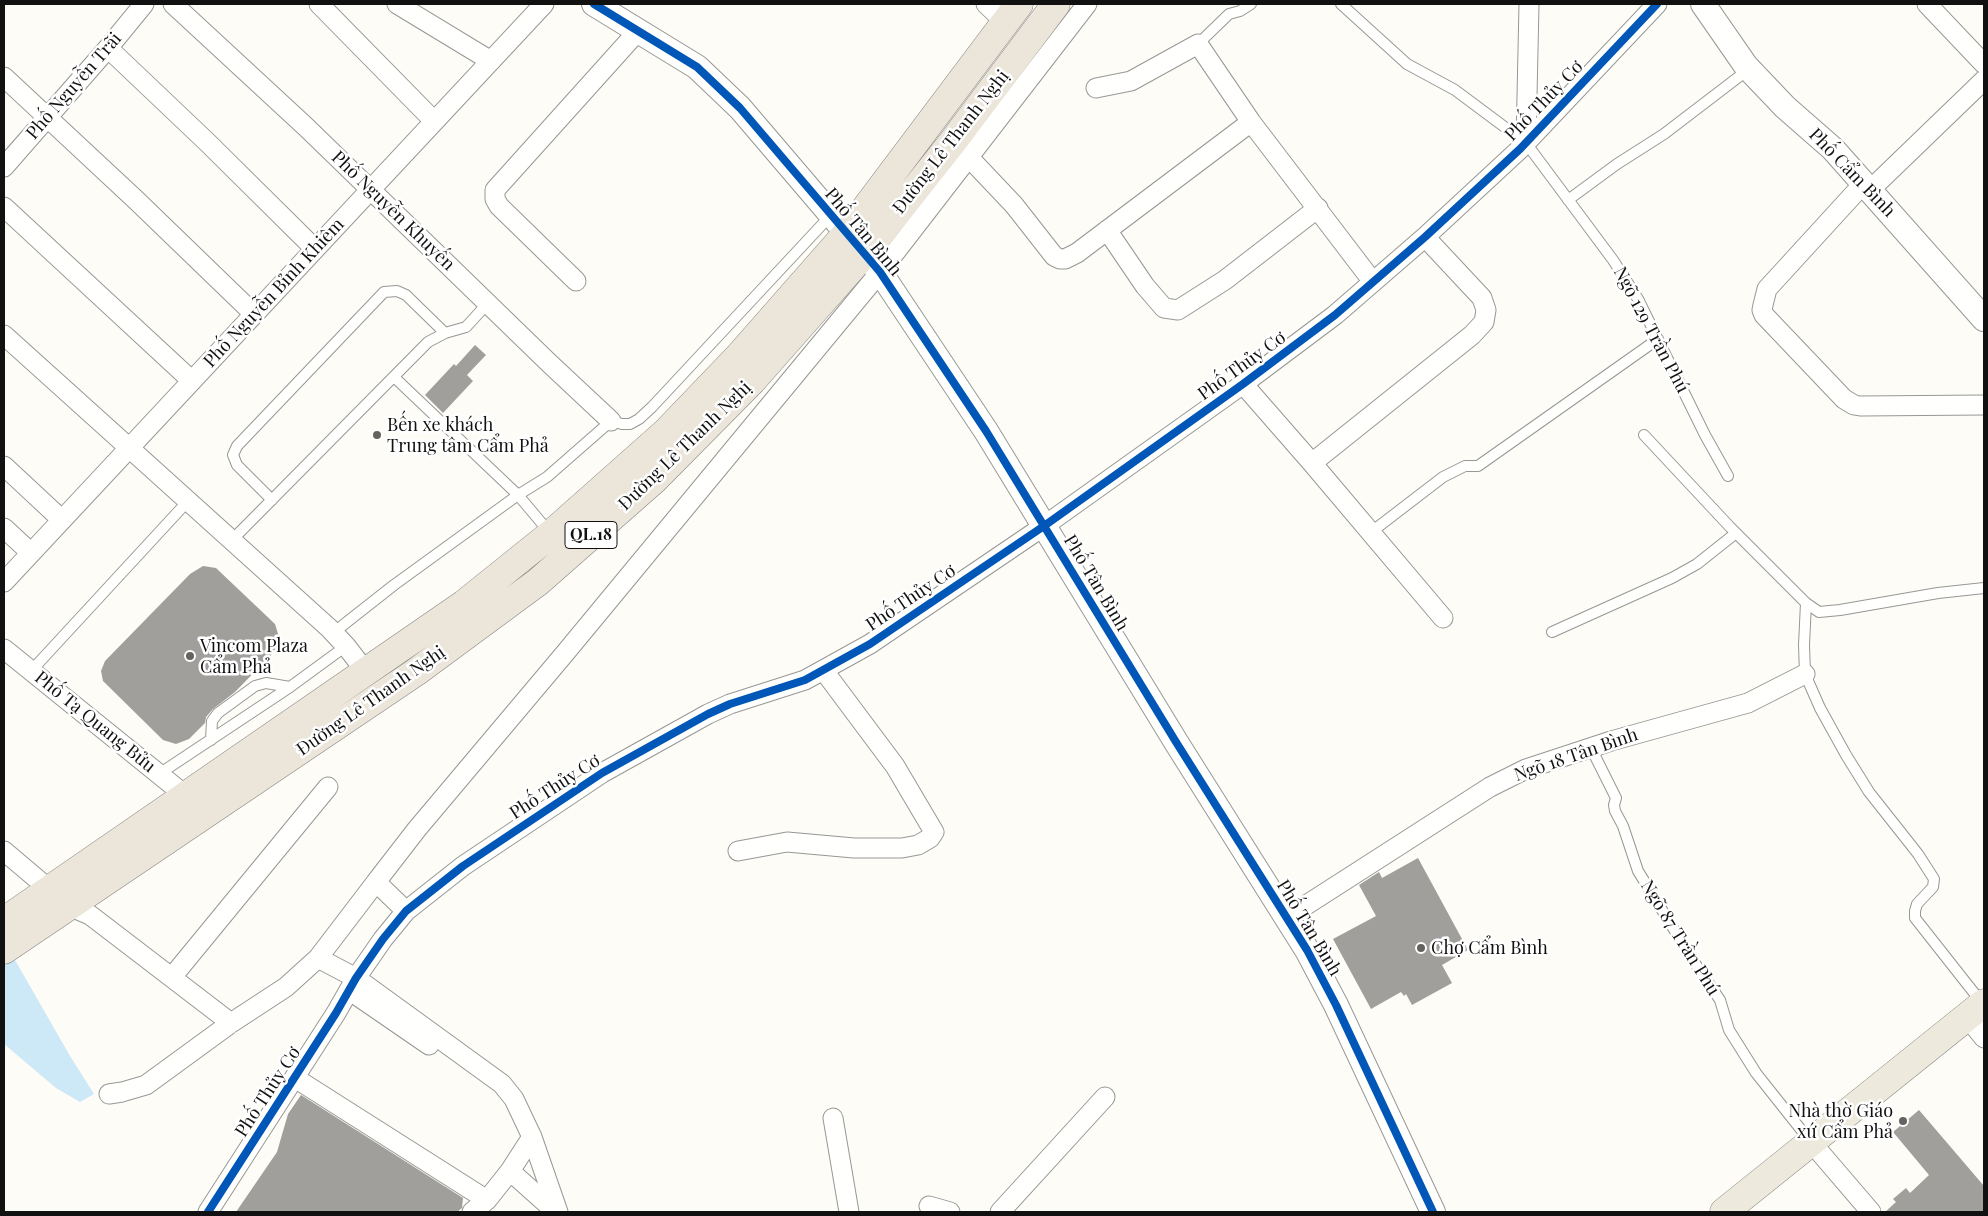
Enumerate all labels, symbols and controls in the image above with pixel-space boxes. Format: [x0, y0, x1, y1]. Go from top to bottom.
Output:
street label: Phố Nguyễn Trãi [22, 28, 126, 144]
street label: Phố Thủy Cơ [1500, 56, 1588, 146]
street label: Đường Lê Thanh Nghị [888, 66, 1014, 218]
street label: Phố Cẩm Bình [1804, 124, 1900, 222]
street label: Phố Nguyễn Khuyến [327, 147, 459, 275]
street label: Phố Tân Bình [820, 184, 906, 280]
street label: Phố Nguyễn Bỉnh Khiêm [199, 214, 349, 372]
street label: Ngõ 129 Trần Phú [1609, 263, 1693, 397]
street label: Phố Thủy Cơ [1194, 327, 1290, 405]
street label: Đường Lê Thanh Nghị [614, 377, 756, 515]
place label: Bến xe khách Trung tâm Cẩm Phả [387, 414, 549, 456]
marker: Bến xe khách Trung tâm Cẩm Phả [371, 429, 383, 441]
road number: QL.18 [565, 522, 617, 548]
street label: Phố Tân Bình [1059, 531, 1133, 635]
street label: Phố Thủy Cơ [862, 560, 960, 636]
place label: Vincom Plaza Cẩm Phả [200, 635, 308, 678]
street label: Đường Lê Thanh Nghị [293, 642, 449, 760]
marker: Vincom Plaza Cẩm Phả [184, 650, 196, 662]
street label: Phố Tạ Quang Bửu [30, 667, 160, 777]
street label: Ngõ 18 Tân Bình [1511, 724, 1641, 786]
street label: Phố Thủy Cơ [506, 750, 604, 824]
street label: Phố Tân Bình [1272, 876, 1346, 980]
street label: Ngõ 87 Trần Phú [1636, 876, 1724, 1000]
place label: Chợ Cẩm Bình [1431, 937, 1548, 959]
marker: Chợ Cẩm Bình [1415, 942, 1427, 954]
street label: Phố Thủy Cơ [231, 1043, 305, 1141]
place label: Nhà thờ Giáo xứ Cẩm Phả [1788, 1100, 1893, 1142]
marker: Nhà thờ Giáo xứ Cẩm Phả [1897, 1115, 1909, 1127]

